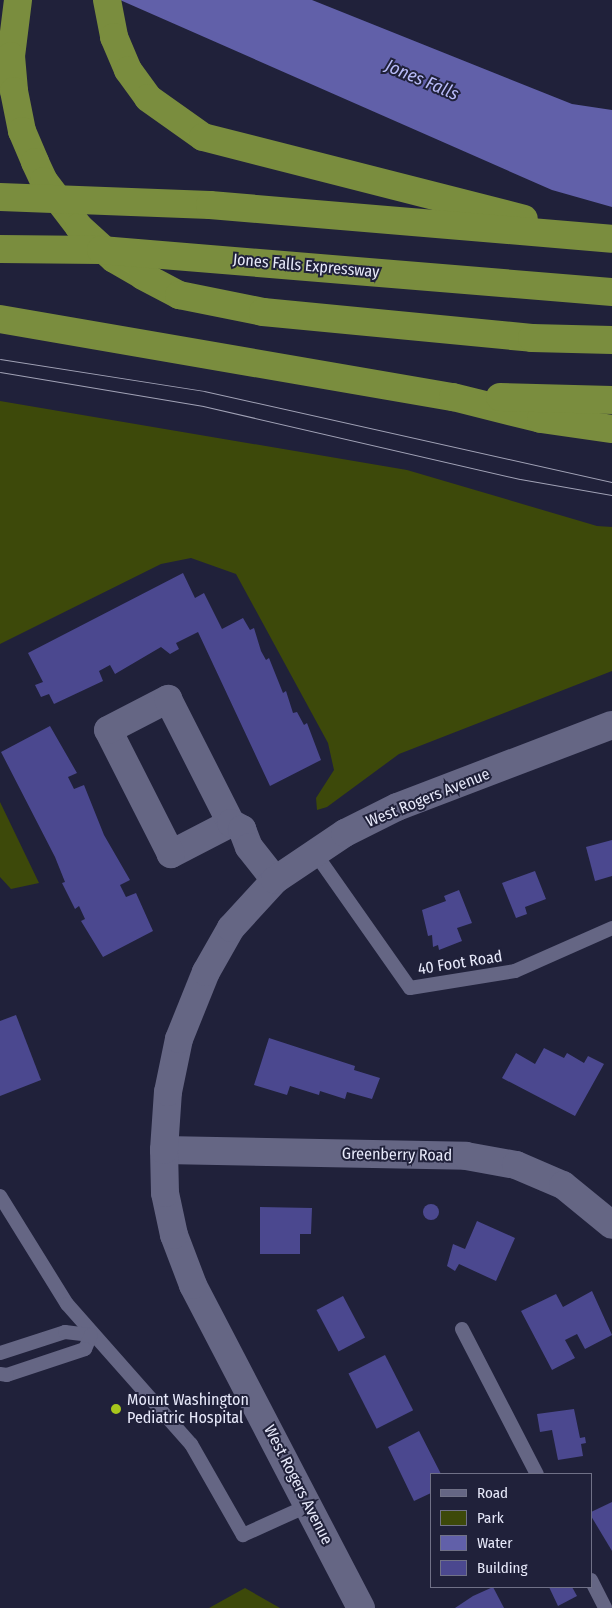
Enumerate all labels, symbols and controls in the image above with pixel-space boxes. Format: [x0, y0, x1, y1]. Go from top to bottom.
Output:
water label: Jones Falls [382, 55, 462, 105]
street label: Jones Falls Expressway [232, 250, 380, 282]
street label: West Rogers Avenue [363, 764, 493, 832]
street label: 40 Foot Road [416, 947, 504, 979]
street label: Greenberry Road [342, 1144, 452, 1166]
place label: Mount Washington Pediatric Hospital [127, 1390, 249, 1428]
marker: Mount Washington Pediatric Hospital [109, 1402, 123, 1416]
street label: West Rogers Avenue [260, 1422, 336, 1548]
legend [430, 1473, 592, 1588]
text: Road [477, 1484, 508, 1502]
text: Park [477, 1509, 504, 1527]
text: Water [477, 1534, 512, 1552]
text: Building [477, 1559, 528, 1577]

